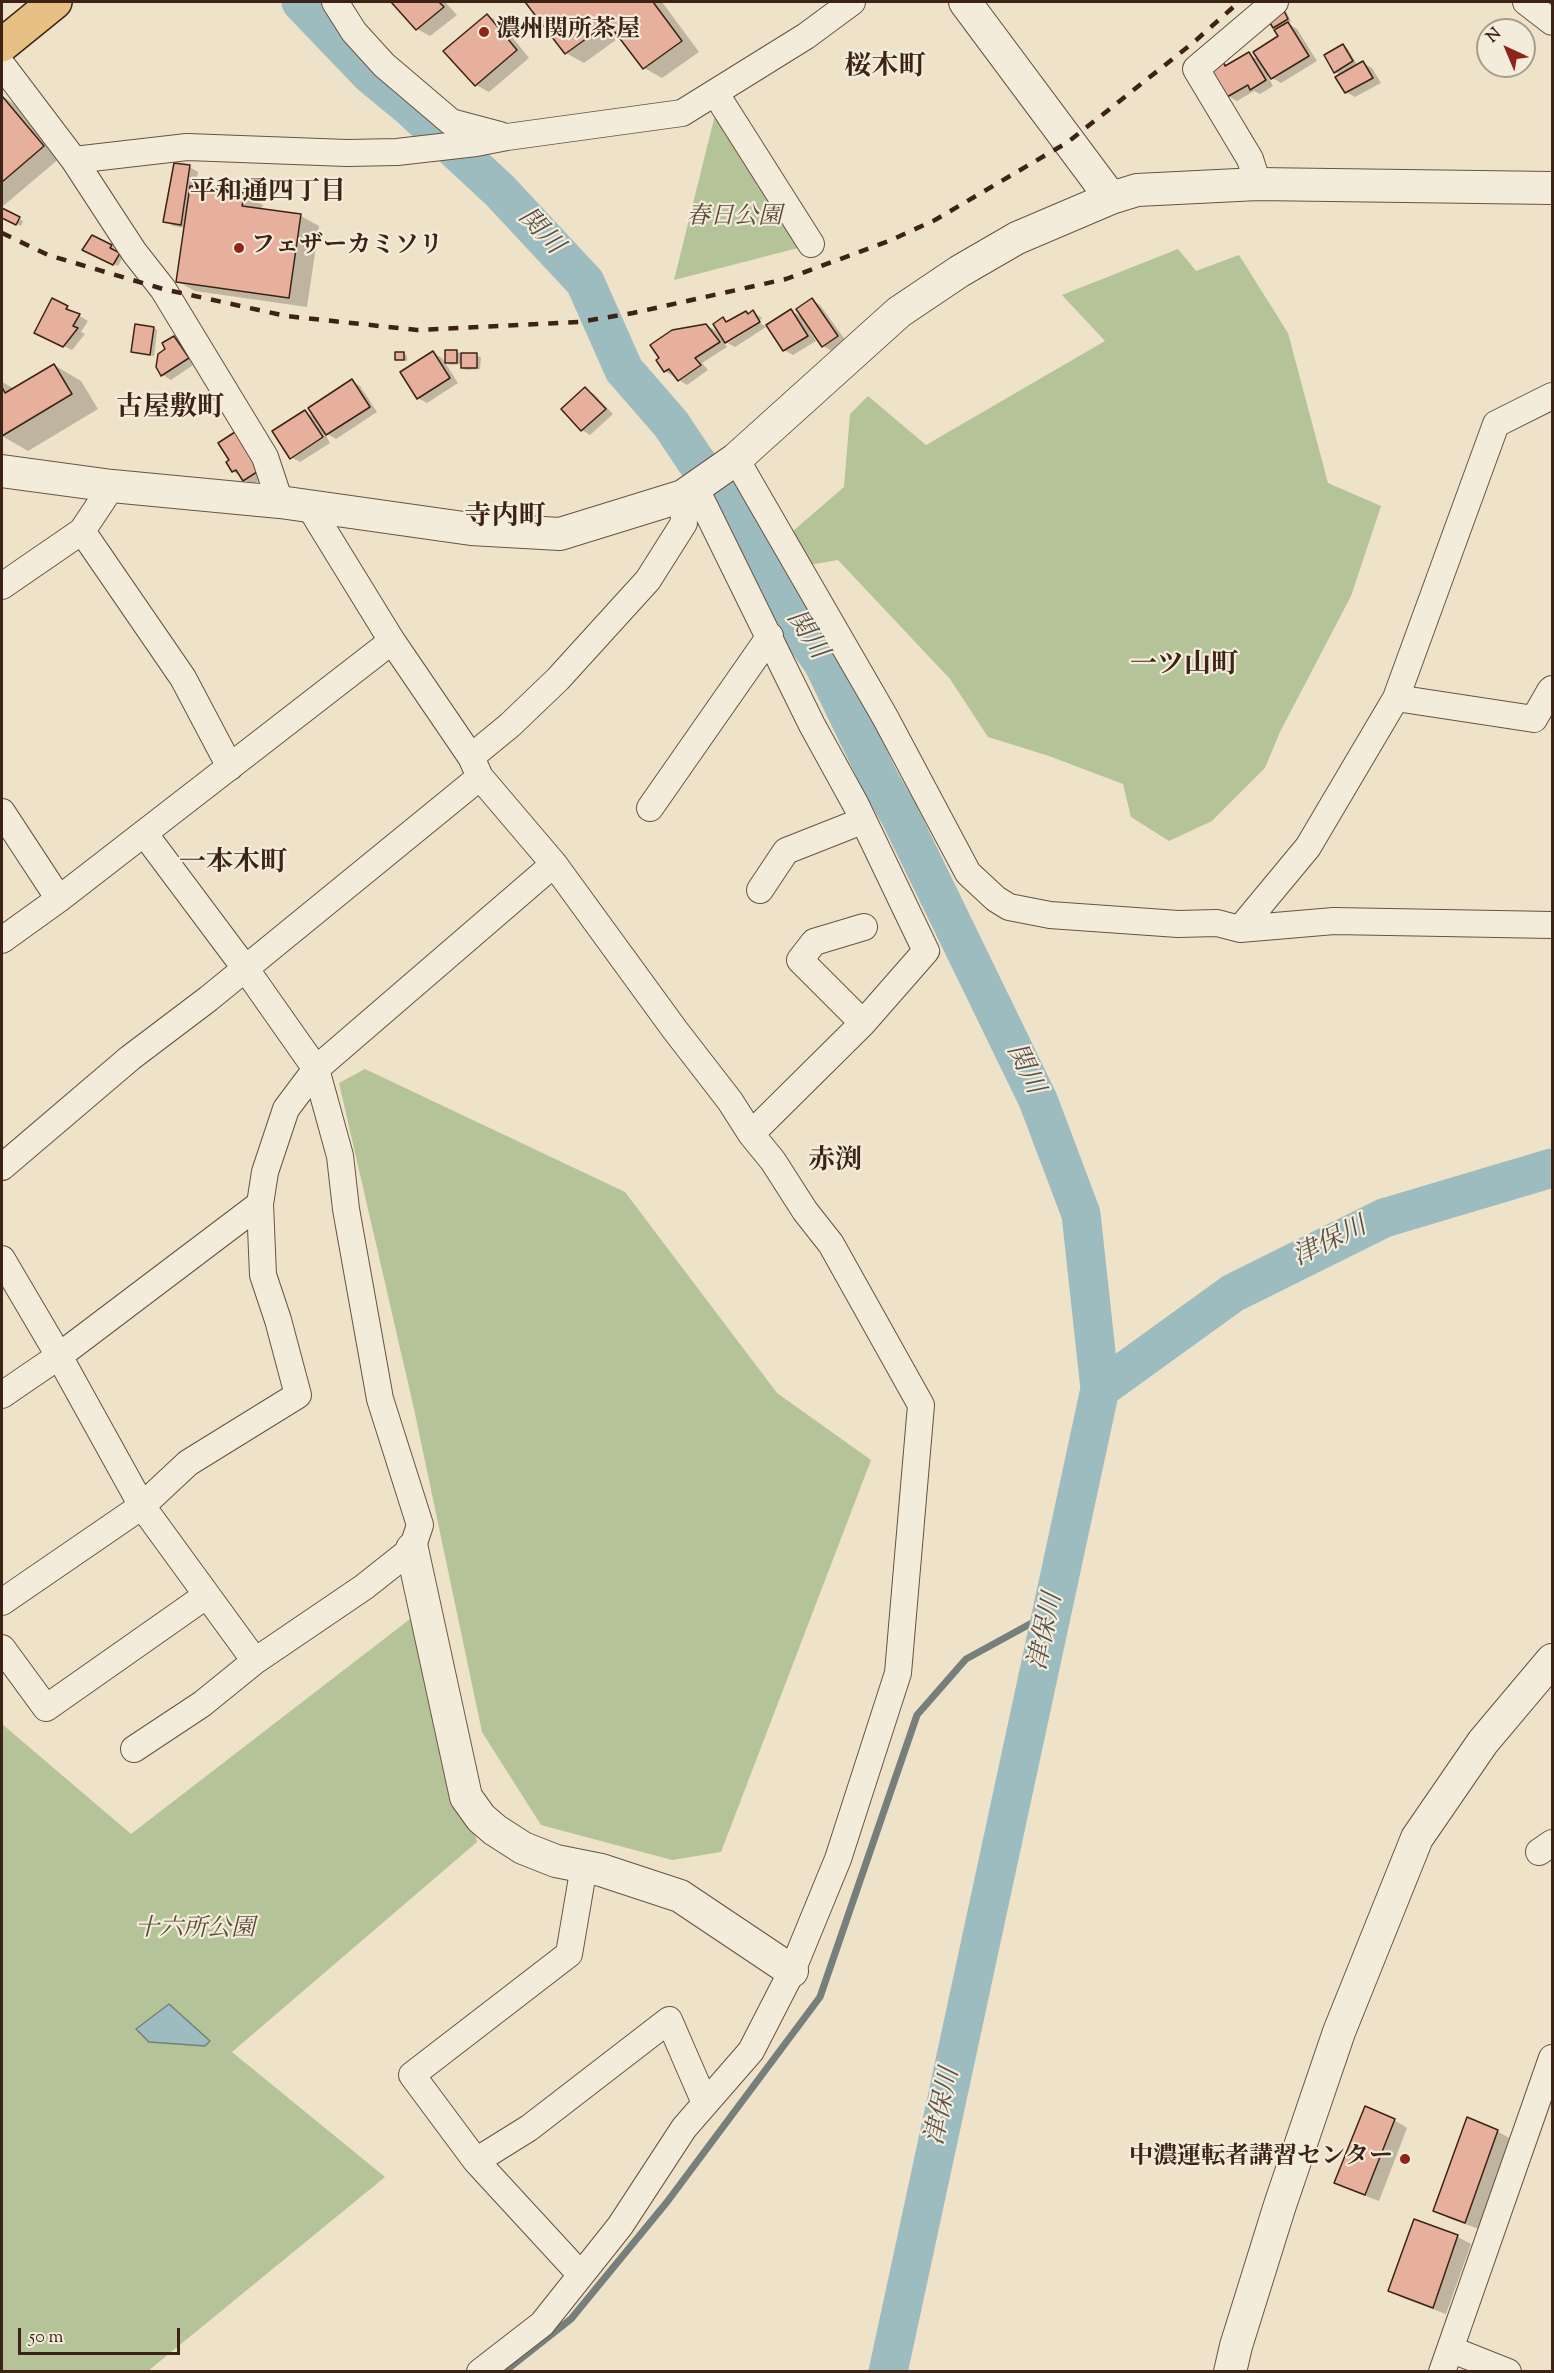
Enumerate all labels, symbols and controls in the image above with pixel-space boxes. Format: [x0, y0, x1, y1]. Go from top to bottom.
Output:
place label: 濃州関所茶屋 [496, 18, 640, 46]
north arrow [1476, 18, 1536, 78]
text: N [1482, 23, 1507, 49]
marker: 濃州関所茶屋 [477, 25, 491, 39]
district label: 桜木町 [845, 53, 925, 85]
district label: 平和通四丁目 [190, 179, 346, 211]
water label: 関川 [510, 203, 568, 263]
park label: 春日公園 [686, 205, 782, 233]
place label: フェザーカミソリ [251, 234, 443, 262]
marker: フェザーカミソリ [232, 241, 246, 255]
district label: 古屋敷町 [116, 394, 224, 426]
district label: 寺内町 [465, 503, 545, 535]
water label: 関川 [778, 606, 832, 666]
district label: 一ツ山町 [1130, 651, 1238, 683]
district label: 一本木町 [179, 849, 287, 881]
water label: 関川 [998, 1040, 1048, 1100]
district label: 赤渕 [808, 1147, 862, 1179]
water label: 津保川 [1289, 1213, 1373, 1275]
water label: 津保川 [1025, 1591, 1071, 1673]
park label: 十六所公園 [135, 1917, 255, 1945]
water label: 津保川 [922, 2066, 968, 2148]
place label: 中濃運転者講習センター [1129, 2145, 1393, 2173]
marker: 中濃運転者講習センター [1398, 2152, 1412, 2166]
scale bar [21, 2316, 183, 2354]
text: 50 m [29, 2325, 63, 2351]

